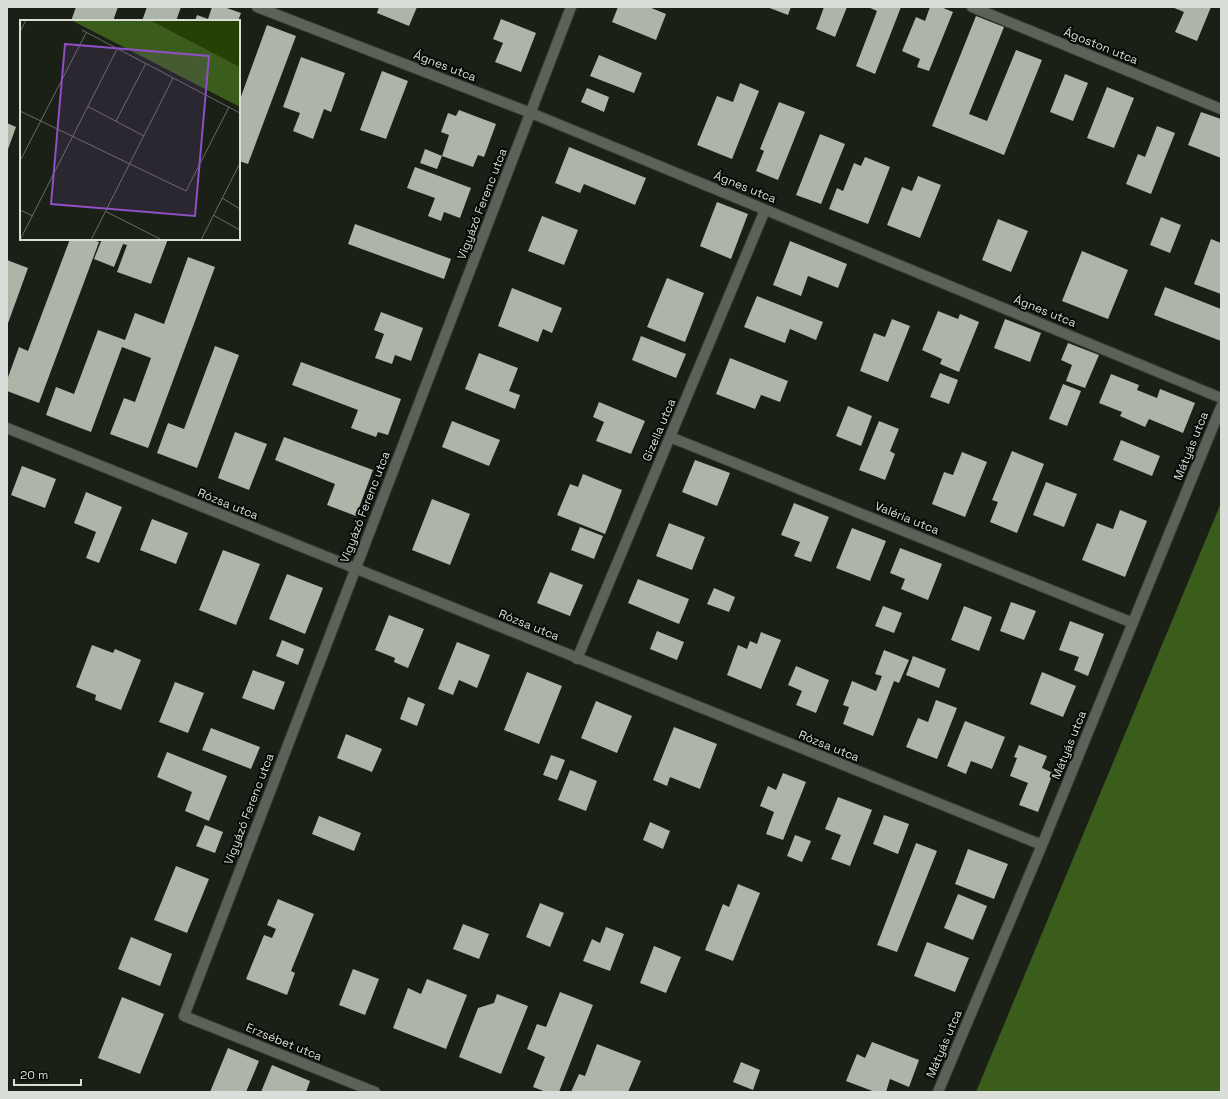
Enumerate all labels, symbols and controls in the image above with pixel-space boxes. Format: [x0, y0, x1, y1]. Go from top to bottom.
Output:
inset map [20, 20, 240, 240]
street label: Ágoston utca [1061, 24, 1141, 68]
street label: Ágnes utca [411, 47, 479, 85]
street label: Vigyázó Ferenc utca [453, 146, 511, 262]
street label: Ágnes utca [711, 167, 779, 207]
street label: Ágnes utca [1011, 291, 1079, 331]
street label: Gizella utca [639, 396, 679, 464]
street label: Mátyás utca [1170, 409, 1212, 483]
street label: Vigyázó Ferenc utca [336, 449, 394, 565]
street label: Rózsa utca [195, 485, 261, 523]
street label: Valéria utca [872, 498, 942, 538]
street label: Rózsa utca [496, 606, 562, 644]
street label: Mátyás utca [1048, 708, 1090, 782]
street label: Rózsa utca [796, 727, 862, 765]
street label: Vigyázó Ferenc utca [220, 751, 278, 867]
street label: Mátyás utca [922, 1007, 966, 1081]
street label: Erzsébet utca [244, 1019, 325, 1065]
scale bar [14, 1061, 81, 1087]
text: 20 m [20, 1067, 48, 1083]

